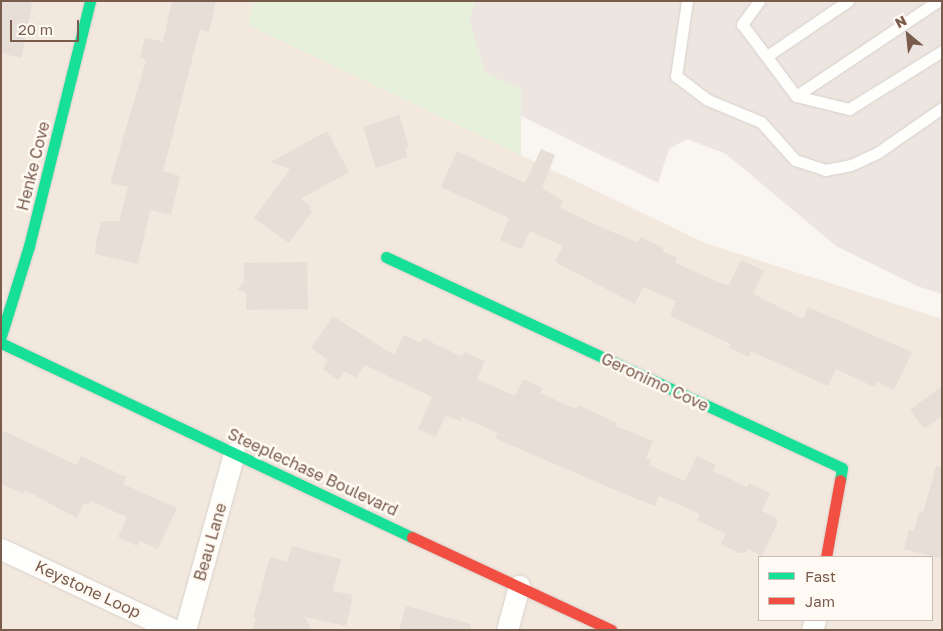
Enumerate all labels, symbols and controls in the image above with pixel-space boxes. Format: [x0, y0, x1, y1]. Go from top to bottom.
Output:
scale bar [12, 10, 81, 42]
north arrow [883, 10, 933, 60]
text: N [892, 11, 909, 31]
text: 20 m [18, 20, 53, 38]
street label: Henke Cove [13, 119, 53, 213]
street label: Geronimo Cove [598, 349, 712, 415]
street label: Steeplechase Boulevard [225, 424, 401, 520]
street label: Beau Lane [190, 501, 230, 583]
street label: Keystone Loop [32, 556, 144, 622]
legend [758, 556, 933, 621]
text: Fast [805, 567, 836, 585]
text: Jam [805, 592, 835, 610]

